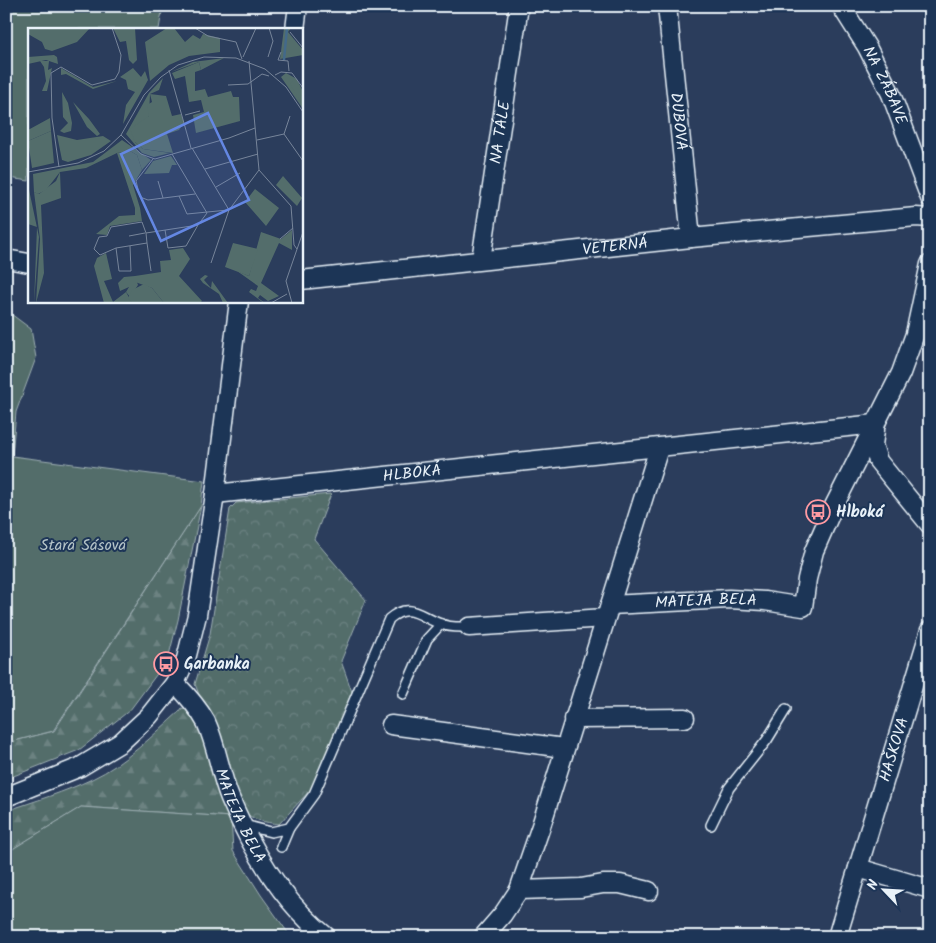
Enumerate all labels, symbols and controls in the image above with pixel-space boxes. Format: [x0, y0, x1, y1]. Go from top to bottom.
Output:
inset map [28, 28, 302, 302]
street label: NA ZÁBAVE [856, 42, 914, 129]
street label: DUBOVÁ [664, 91, 694, 152]
street label: NA TÁLE [483, 99, 517, 166]
street label: VETERNÁ [581, 230, 649, 262]
street label: HLBOKÁ [381, 458, 443, 489]
bus stop icon: Hlboká [805, 499, 831, 525]
place label: Hlboká [836, 500, 885, 525]
park label: Stará Sásová [40, 533, 127, 558]
street label: MATEJA BELA [654, 587, 758, 615]
bus stop icon: Garbanka [153, 651, 179, 677]
place label: Garbanka [184, 652, 250, 677]
street label: HAŠKOVA [872, 714, 915, 785]
street label: MATEJA BELA [209, 765, 273, 868]
north arrow [858, 866, 908, 916]
text: N [861, 876, 885, 894]

